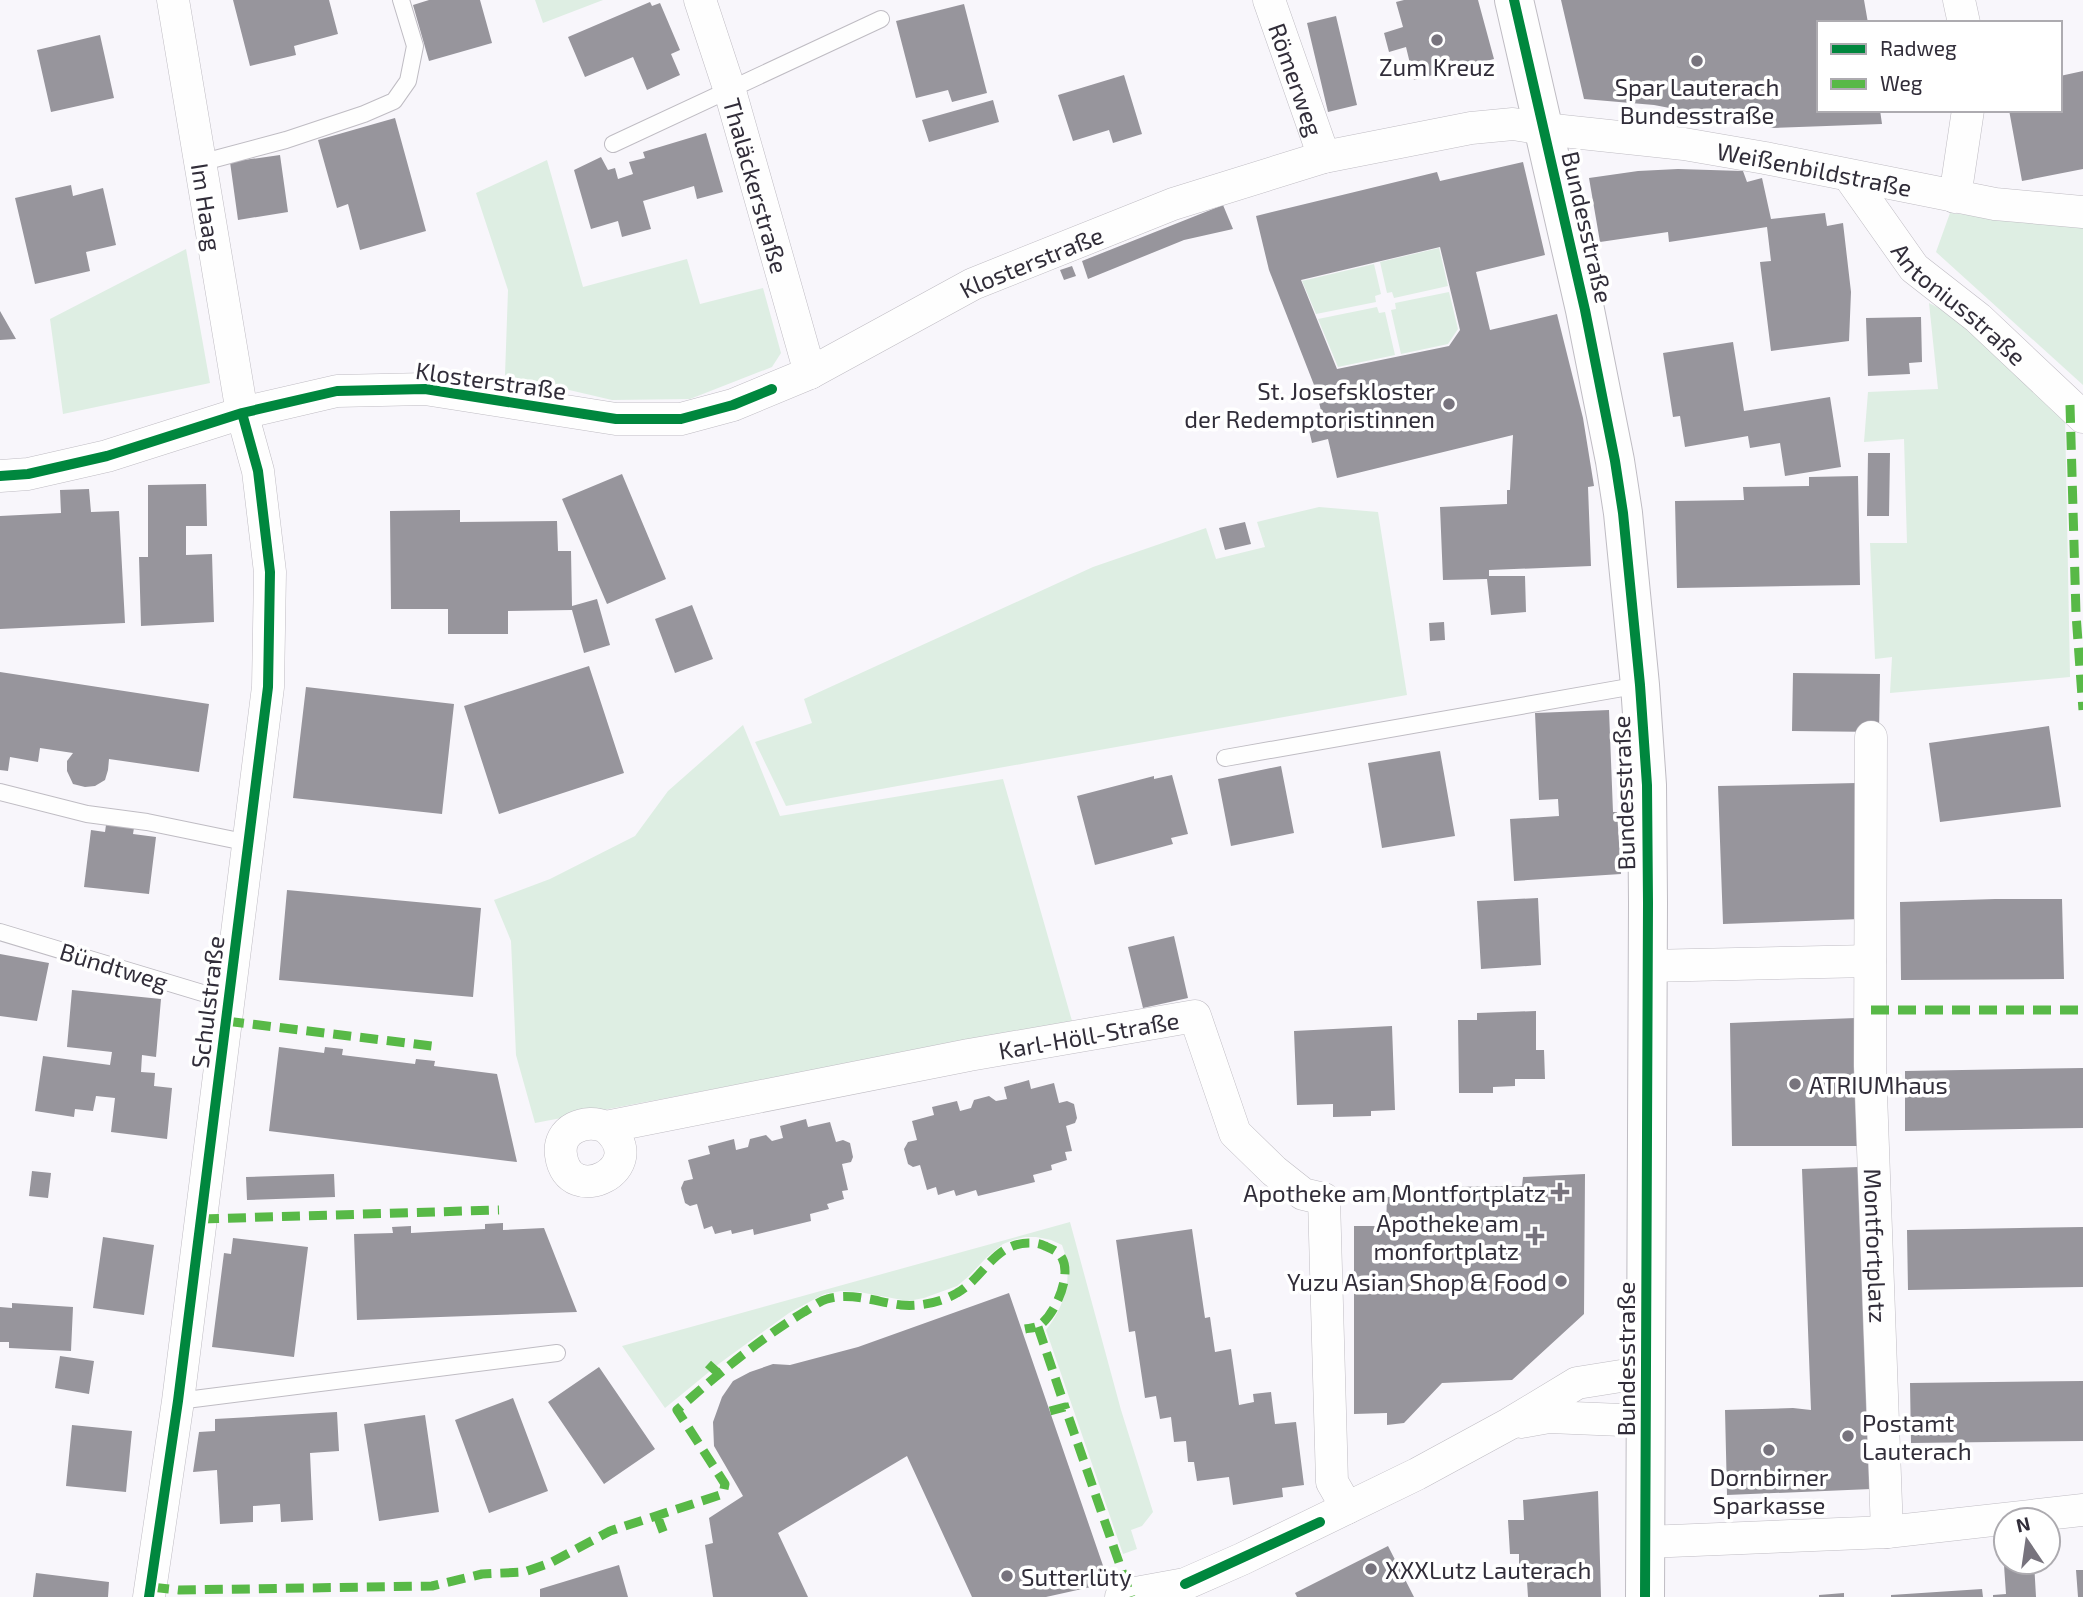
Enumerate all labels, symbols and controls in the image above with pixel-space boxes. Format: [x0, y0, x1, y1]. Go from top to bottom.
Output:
street label: Römerweg [1264, 19, 1330, 140]
legend [1817, 21, 2062, 112]
marker: Zum Kreuz [1429, 32, 1445, 48]
text: Radweg [1880, 35, 1957, 60]
place label: Zum Kreuz [1379, 52, 1495, 81]
marker: Spar Lauterach Bundesstraße [1689, 53, 1705, 69]
text: Weg [1880, 70, 1923, 95]
place label: Spar Lauterach Bundesstraße [1615, 72, 1779, 129]
street label: Thaläckerstraße [718, 95, 795, 276]
street label: Weißenbildstraße [1715, 135, 1914, 202]
street label: Bundesstraße [1556, 148, 1620, 306]
street label: Im Haag [186, 161, 228, 253]
street label: Klosterstraße [954, 219, 1107, 303]
street label: Antoniusstraße [1886, 237, 2033, 371]
street label: Klosterstraße [414, 355, 568, 405]
place label: St. Josefskloster der Redemptoristinnen [1184, 376, 1435, 433]
marker: St. Josefskloster der Redemptoristinnen [1441, 396, 1457, 412]
street label: Bundesstraße [1606, 715, 1640, 871]
street label: Schulstraße [184, 934, 230, 1070]
street label: Bündtweg [56, 936, 172, 996]
street label: Karl-Höll-Straße [996, 1005, 1181, 1064]
place label: ATRIUMhaus [1809, 1070, 1948, 1099]
marker: ATRIUMhaus [1787, 1076, 1803, 1092]
street label: Montfortplatz [1859, 1168, 1894, 1324]
place label: Apotheke am Montfortplatz [1243, 1178, 1546, 1207]
marker: Apotheke am Montfortplatz [1552, 1184, 1568, 1200]
place label: Apotheke am monfortplatz [1373, 1208, 1519, 1265]
marker: Apotheke am monfortplatz [1525, 1226, 1545, 1246]
place label: Yuzu Asian Shop & Food [1287, 1267, 1547, 1296]
marker: Yuzu Asian Shop & Food [1553, 1273, 1569, 1289]
street label: Bundesstraße [1611, 1282, 1640, 1436]
place label: Postamt Lauterach [1862, 1408, 1972, 1465]
marker: Postamt Lauterach [1840, 1428, 1856, 1444]
marker: Dornbirner Sparkasse [1761, 1442, 1777, 1458]
place label: Dornbirner Sparkasse [1710, 1462, 1829, 1519]
north arrow [1992, 1506, 2062, 1576]
text: N [2014, 1511, 2032, 1537]
place label: XXXLutz Lauterach [1385, 1555, 1591, 1584]
marker: XXXLutz Lauterach [1363, 1561, 1379, 1577]
place label: Sutterlüty [1021, 1562, 1132, 1591]
marker: Sutterlüty [999, 1568, 1015, 1584]

